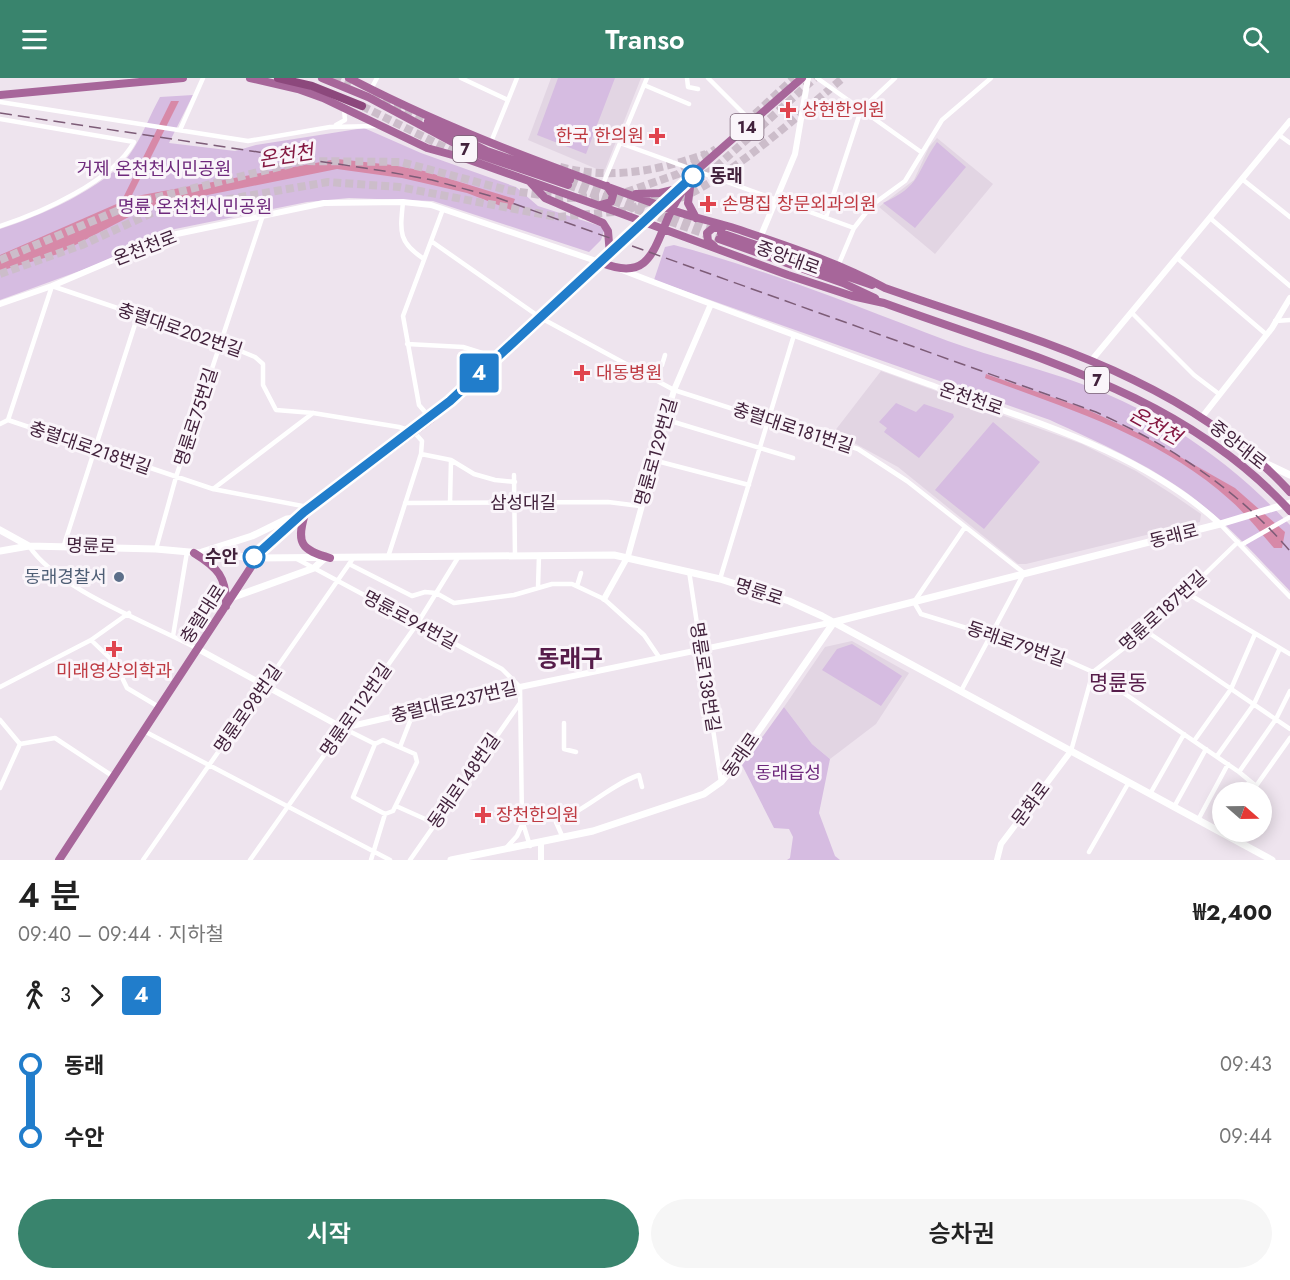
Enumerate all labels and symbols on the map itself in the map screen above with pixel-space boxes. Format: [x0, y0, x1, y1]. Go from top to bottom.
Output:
place label: 상현한의원 [802, 97, 885, 123]
marker: 상현한의원 [779, 101, 797, 119]
road number: 14 [730, 114, 764, 140]
place label: 한국 한의원 [556, 123, 644, 149]
marker: 한국 한의원 [648, 127, 666, 145]
road number: 7 [453, 136, 477, 162]
water label: 온천천 [256, 137, 318, 175]
park label: 거제 온천천시민공원 [77, 156, 231, 182]
place label: 동래 [710, 163, 743, 189]
marker: 동래 [682, 165, 704, 187]
place label: 손명집 창문외과의원 [722, 191, 876, 217]
park label: 명륜 온천천시민공원 [118, 194, 272, 220]
marker: 손명집 창문외과의원 [699, 195, 717, 213]
street label: 온천천로 [109, 224, 181, 272]
street label: 중앙대로 [752, 234, 824, 282]
street label: 충렬대로202번길 [114, 296, 246, 364]
line badge: 4 [460, 354, 498, 392]
place label: 대동병원 [596, 360, 662, 386]
street label: 명륜로75번길 [168, 364, 224, 470]
marker: 대동병원 [573, 364, 591, 382]
road number: 7 [1085, 367, 1109, 393]
street label: 온천천로 [935, 376, 1007, 422]
street label: 명륜로129번길 [628, 395, 684, 509]
street label: 충렬대로181번길 [729, 396, 857, 460]
water label: 온천천 [1124, 400, 1188, 453]
street label: 중앙대로 [1204, 414, 1272, 476]
street label: 충렬대로218번길 [25, 415, 155, 481]
street label: 삼성대길 [490, 490, 556, 516]
street label: 동래로 [1147, 517, 1201, 555]
street label: 명륜로 [66, 532, 116, 560]
place label: 수안 [205, 544, 238, 570]
marker: 수안 [243, 546, 265, 568]
place label: 동래경찰서 [24, 564, 107, 590]
street label: 명륜로187번길 [1113, 565, 1213, 657]
marker: 동래경찰서 [112, 570, 126, 584]
street label: 명륜로 [731, 572, 787, 612]
street label: 충렬대로 [174, 579, 232, 649]
street label: 명륜로94번길 [358, 584, 462, 656]
street label: 동래로79번길 [963, 615, 1069, 673]
street label: 명륜로138번길 [684, 620, 726, 734]
marker: 미래영상의학과 [105, 640, 123, 658]
district label: 동래구 [537, 641, 603, 676]
place label: 미래영상의학과 [56, 658, 172, 684]
street label: 명륜로112번길 [314, 658, 398, 762]
street label: 명륜로98번길 [208, 659, 288, 759]
district label: 명륜동 [1089, 668, 1147, 698]
street label: 충렬대로237번길 [388, 675, 520, 729]
street label: 동래로 [716, 727, 766, 783]
street label: 동래로148번길 [421, 728, 507, 834]
park label: 동래읍성 [755, 760, 821, 786]
street label: 문화로 [1006, 776, 1056, 832]
north arrow [1212, 782, 1272, 842]
place label: 장천한의원 [496, 802, 579, 828]
marker: 장천한의원 [474, 806, 492, 824]

